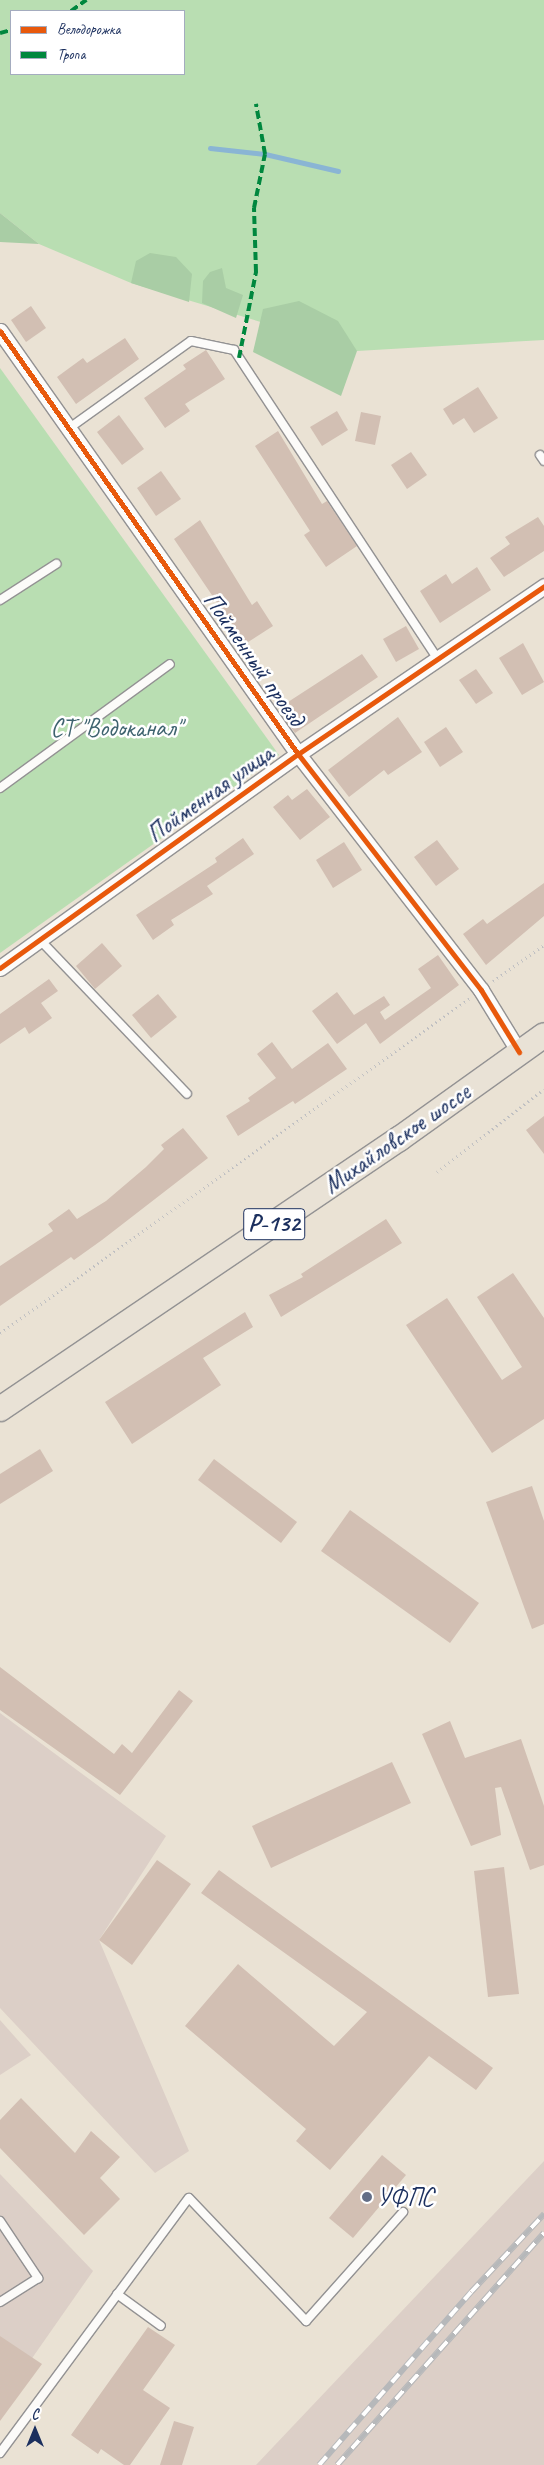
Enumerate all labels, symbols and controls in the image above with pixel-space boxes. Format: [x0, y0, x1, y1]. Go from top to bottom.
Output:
legend [10, 10, 185, 75]
text: Велодорожка [57, 20, 120, 39]
text: Тропа [57, 45, 85, 64]
street label: Пойменный проезд [197, 586, 311, 732]
park label: СТ "Водоканал" [51, 713, 181, 743]
street label: Пойменная улица [141, 738, 279, 850]
street label: Михайловское шоссе [318, 1077, 476, 1201]
road number: Р-132 [243, 1202, 305, 1246]
place label: УФПС [377, 2182, 433, 2212]
marker: УФПС [361, 2191, 373, 2203]
north arrow [10, 2405, 60, 2455]
text: С [32, 2406, 38, 2423]

